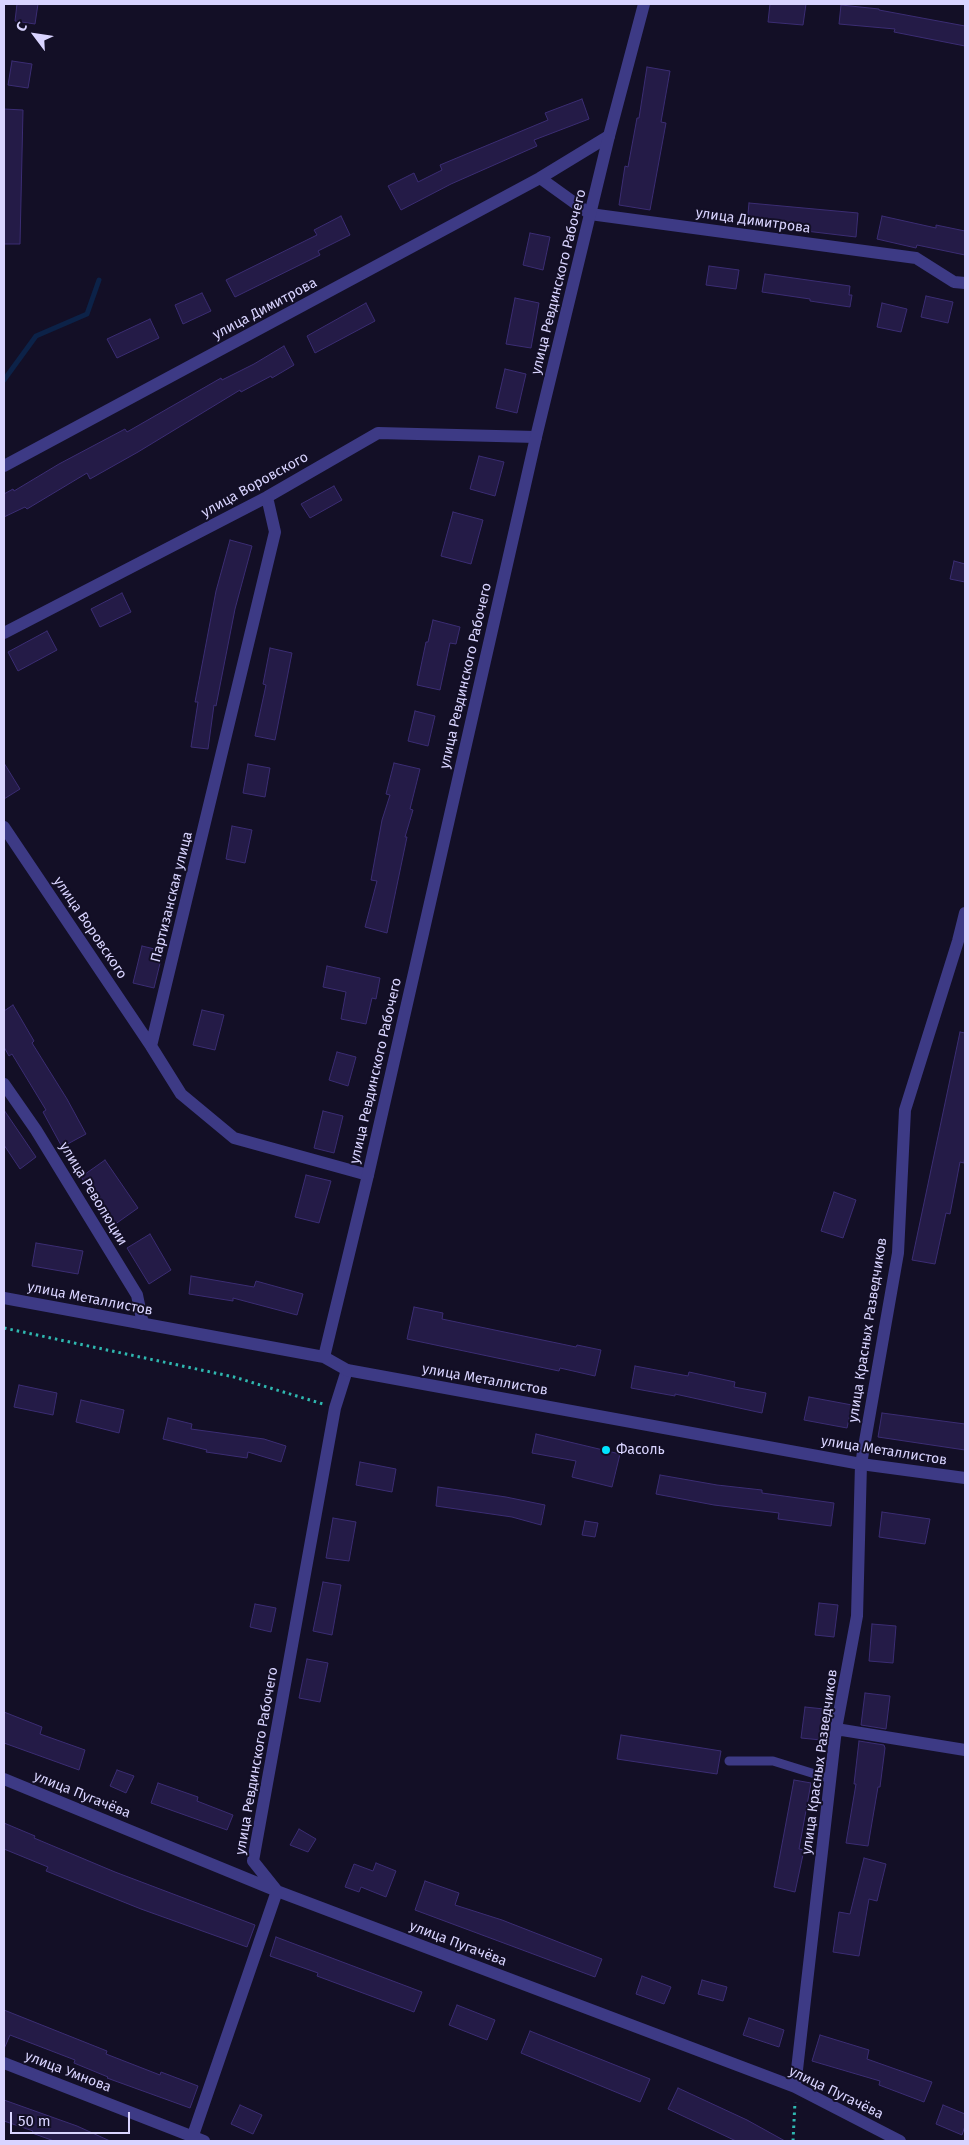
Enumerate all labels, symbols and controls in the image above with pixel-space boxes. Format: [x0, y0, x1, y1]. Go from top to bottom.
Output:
north arrow [10, 10, 60, 60]
text: С [12, 19, 31, 35]
street label: улица Ревдинского Рабочего [528, 188, 590, 376]
street label: улица Димитрова [695, 205, 811, 237]
street label: улица Димитрова [210, 274, 320, 344]
street label: улица Воровского [199, 449, 311, 521]
street label: улица Ревдинского Рабочего [436, 581, 496, 771]
street label: Партизанская улица [148, 830, 196, 964]
street label: улица Воровского [50, 874, 130, 982]
street label: улица Ревдинского Рабочего [346, 976, 406, 1166]
street label: улица Революции [55, 1139, 131, 1249]
street label: улица Красных Разведчиков [845, 1236, 891, 1424]
street label: улица Металлистов [26, 1279, 154, 1319]
street label: улица Металлистов [421, 1361, 549, 1399]
street label: улица Металлистов [820, 1433, 948, 1469]
place label: Фасоль [616, 1442, 665, 1458]
marker: Фасоль [600, 1444, 612, 1456]
street label: улица Ревдинского Рабочего [232, 1666, 282, 1856]
street label: улица Красных Разведчиков [799, 1668, 841, 1856]
street label: улица Пугачёва [31, 1768, 133, 1822]
street label: улица Пугачёва [407, 1918, 509, 1970]
street label: улица Умнова [22, 2048, 114, 2096]
street label: улица Пугачёва [786, 2063, 886, 2123]
scale bar [12, 2102, 132, 2134]
text: 50 m [18, 2112, 51, 2130]

